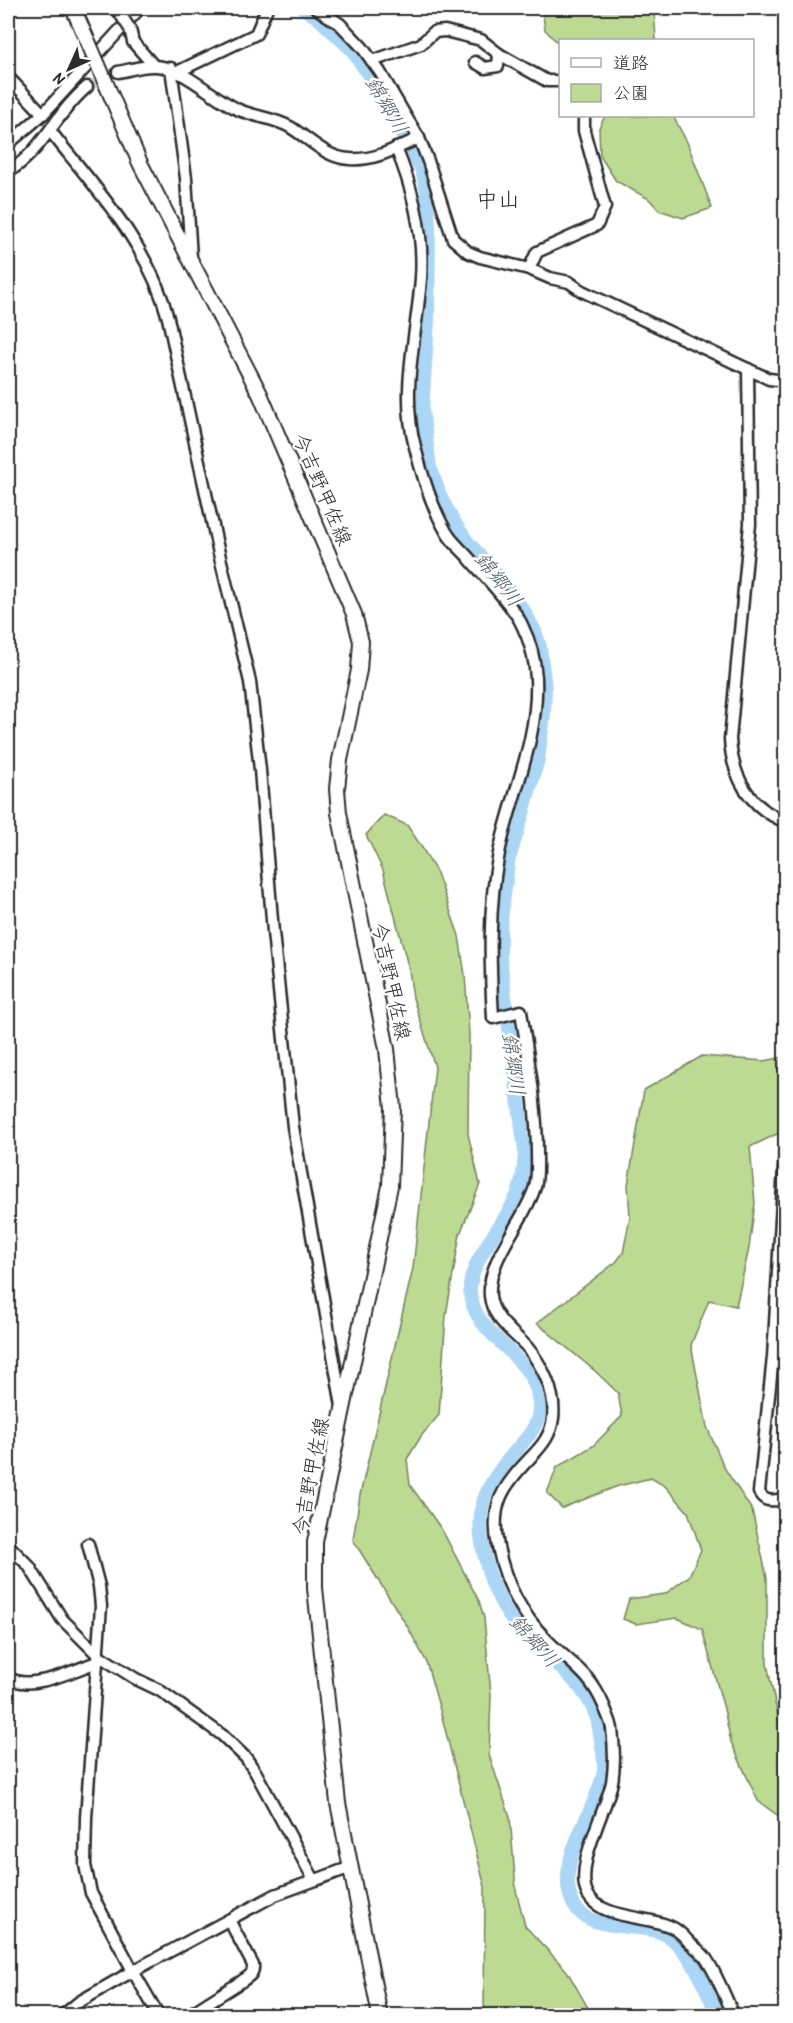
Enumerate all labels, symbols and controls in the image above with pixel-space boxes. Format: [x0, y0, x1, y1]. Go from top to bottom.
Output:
north arrow [39, 39, 99, 99]
legend [559, 39, 754, 117]
text: 道路 [613, 50, 649, 75]
text: N [47, 68, 69, 90]
water label: 錦郷川 [359, 70, 415, 140]
text: 公園 [613, 80, 649, 105]
district label: 中山 [476, 184, 520, 214]
street label: 今吉野甲佐線 [287, 428, 359, 550]
water label: 錦郷川 [468, 545, 530, 613]
street label: 今吉野甲佐線 [366, 920, 418, 1042]
water label: 錦郷川 [495, 1031, 533, 1097]
street label: 今吉野甲佐線 [285, 1415, 335, 1537]
water label: 錦郷川 [503, 1608, 567, 1674]

